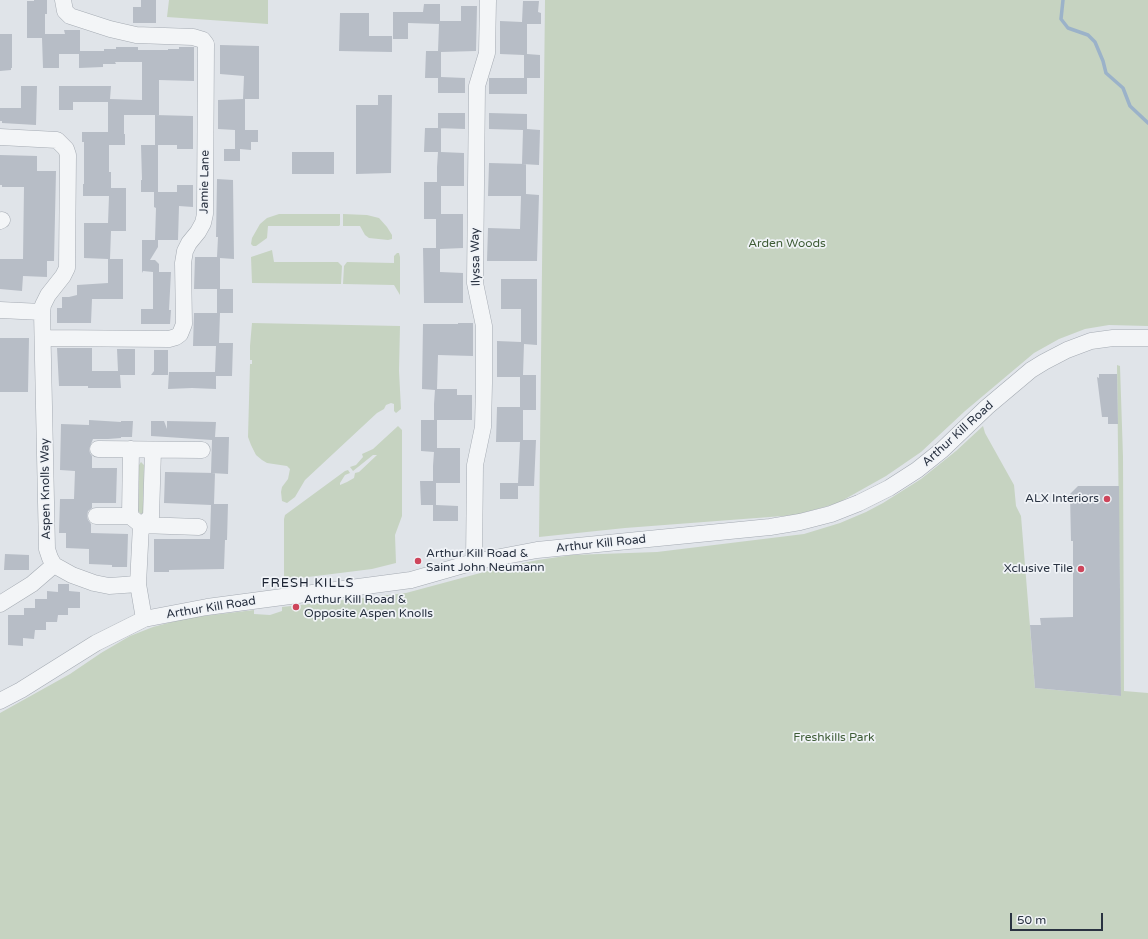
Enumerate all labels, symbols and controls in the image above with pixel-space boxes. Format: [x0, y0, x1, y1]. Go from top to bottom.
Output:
street label: Jamie Lane [197, 150, 213, 214]
street label: Ilyssa Way [468, 227, 484, 287]
park label: Arden Woods [748, 237, 826, 251]
street label: Arthur Kill Road [920, 398, 996, 470]
street label: Aspen Knolls Way [38, 438, 54, 540]
place label: ALX Interiors [1025, 492, 1099, 506]
marker: ALX Interiors [1102, 494, 1112, 504]
street label: Arthur Kill Road [555, 532, 647, 556]
place label: Arthur Kill Road & Saint John Neumann [426, 547, 545, 575]
marker: Arthur Kill Road & Saint John Neumann [413, 556, 423, 566]
place label: Xclusive Tile [1004, 562, 1073, 576]
marker: Xclusive Tile [1076, 564, 1086, 574]
district label: FRESH KILLS [261, 576, 355, 592]
place label: Arthur Kill Road & Opposite Aspen Knolls [304, 593, 433, 621]
street label: Arthur Kill Road [165, 594, 257, 622]
marker: Arthur Kill Road & Opposite Aspen Knolls [291, 602, 301, 612]
park label: Freshkills Park [793, 731, 875, 745]
scale bar [1012, 905, 1105, 931]
text: 50 m [1017, 913, 1046, 927]

